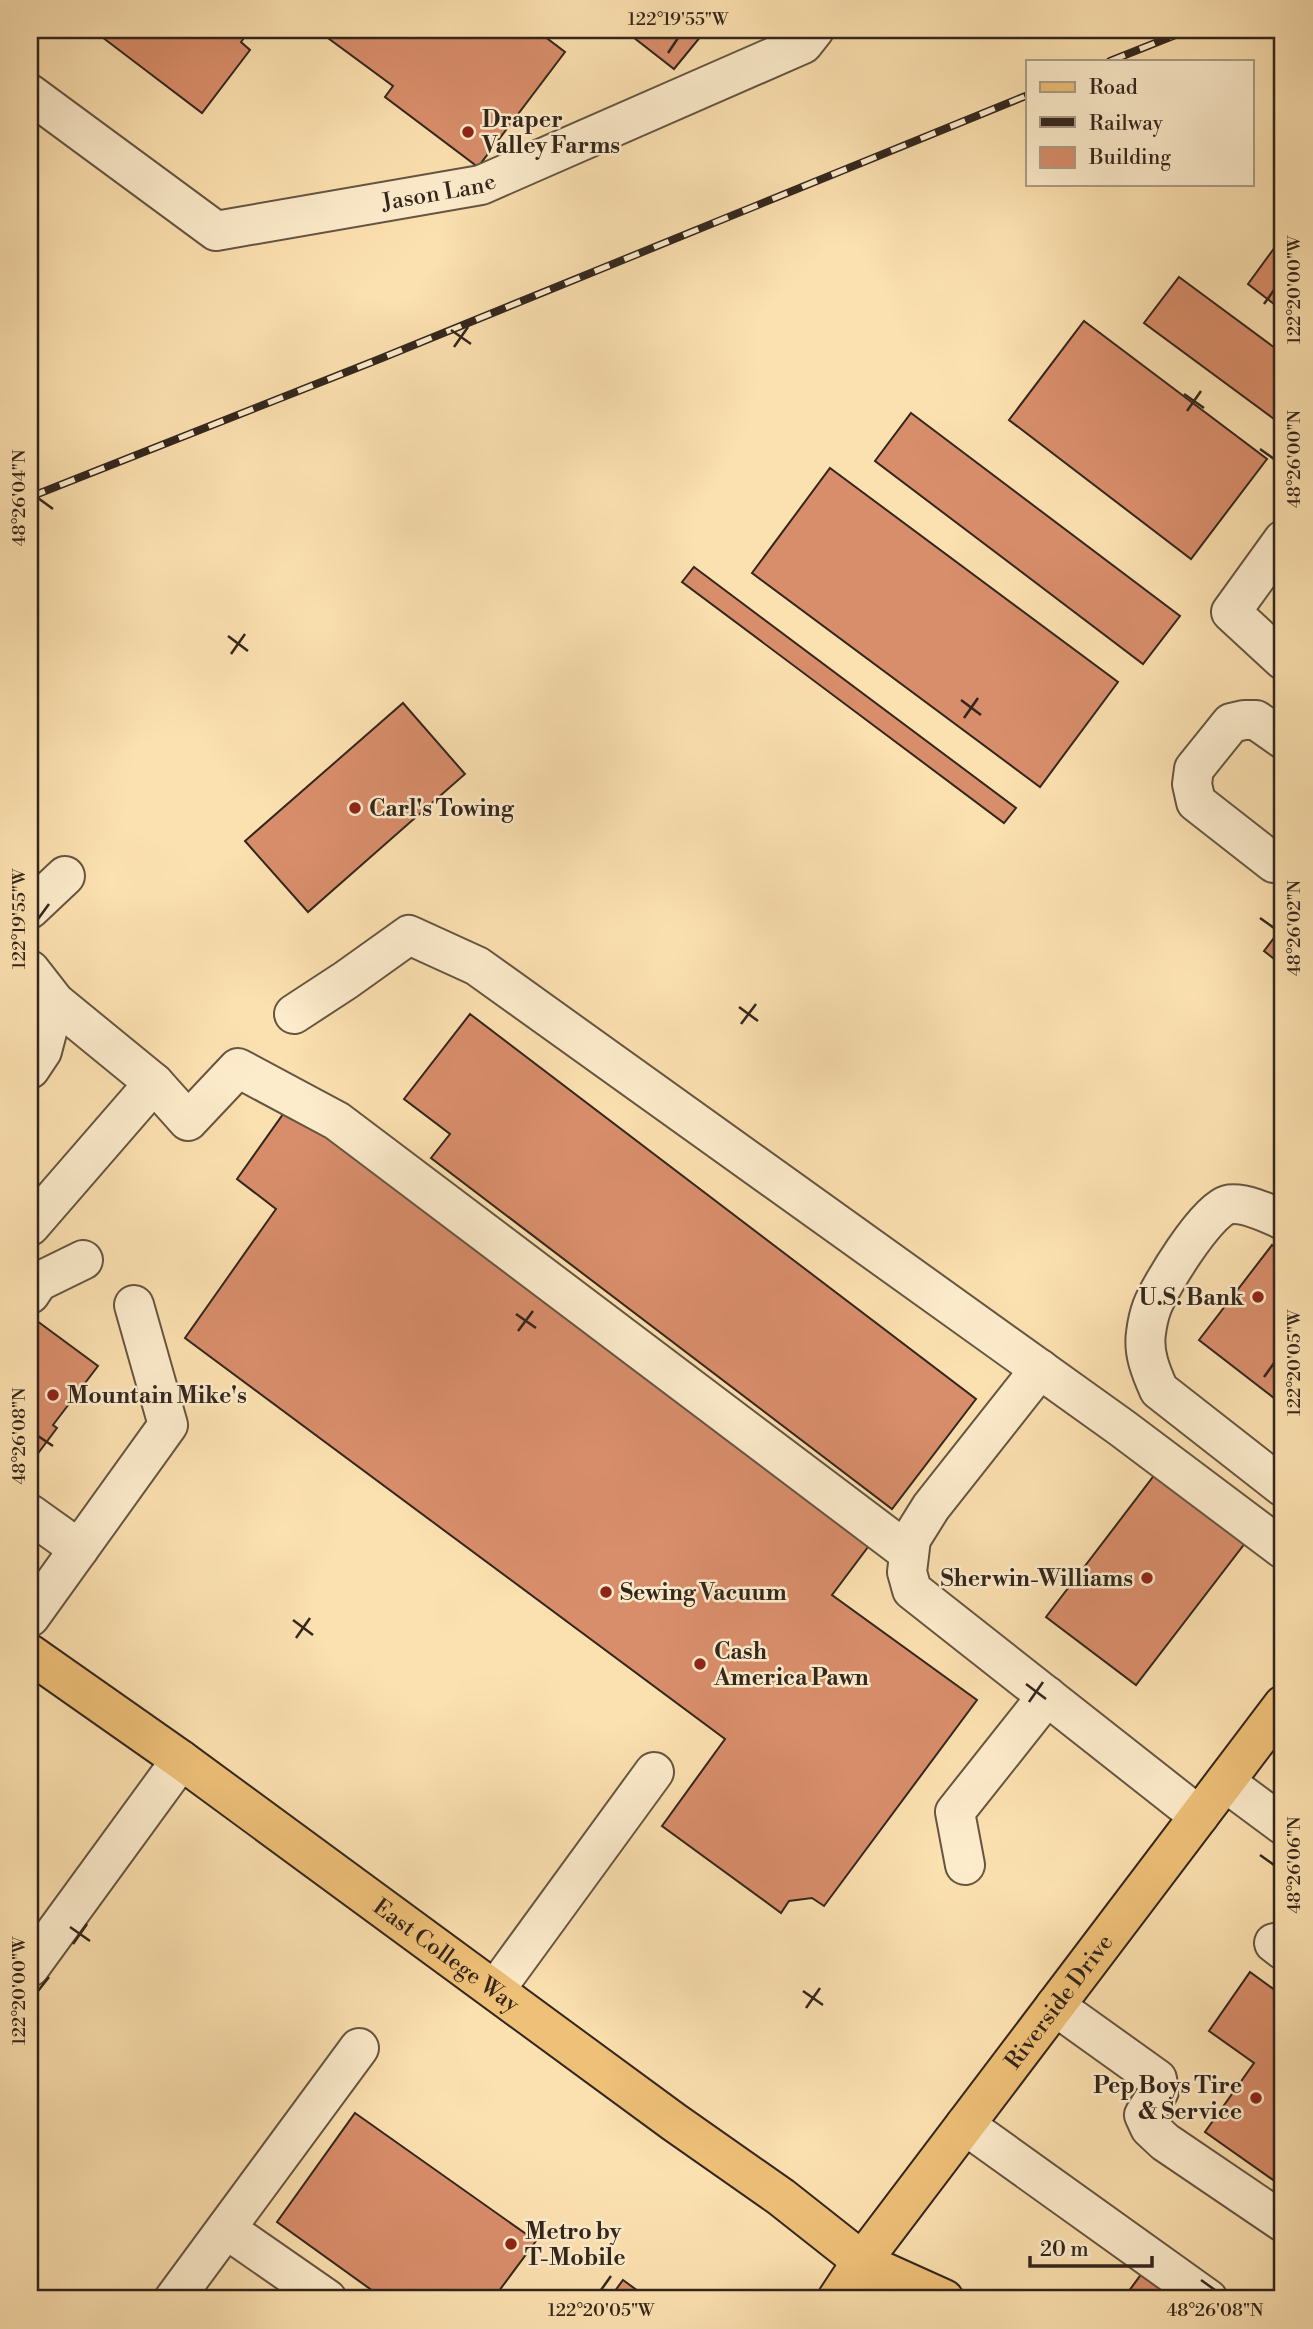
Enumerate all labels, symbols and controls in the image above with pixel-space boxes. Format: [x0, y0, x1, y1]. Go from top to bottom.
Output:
text: 122°19'55"W [628, 8, 729, 31]
legend [1026, 60, 1254, 186]
text: Road [1089, 75, 1138, 101]
place label: Draper Valley Farms [481, 106, 620, 160]
text: Railway [1089, 111, 1164, 137]
marker: Draper Valley Farms [460, 124, 476, 140]
text: Building [1088, 145, 1171, 171]
street label: Jason Lane [379, 167, 500, 217]
text: 122°20'00"W [1283, 235, 1306, 344]
text: 48°26'00"N [1283, 409, 1306, 508]
text: 48°26'04"N [8, 449, 31, 546]
place label: Carl's Towing [369, 795, 515, 823]
marker: Carl's Towing [347, 800, 363, 816]
text: 122°19'55"W [8, 868, 31, 969]
text: 48°26'02"N [1283, 879, 1306, 976]
place label: U.S. Bank [1139, 1284, 1245, 1312]
marker: U.S. Bank [1250, 1289, 1266, 1305]
text: 122°20'05"W [1283, 1309, 1306, 1416]
place label: Mountain Mike's [67, 1382, 247, 1410]
text: 48°26'08"N [8, 1387, 31, 1484]
marker: Mountain Mike's [45, 1387, 61, 1403]
place label: Sherwin-Williams [940, 1565, 1133, 1593]
marker: Sherwin-Williams [1139, 1570, 1155, 1586]
place label: Sewing Vacuum [620, 1579, 787, 1607]
marker: Sewing Vacuum [598, 1584, 614, 1600]
place label: Cash America Pawn [713, 1638, 869, 1692]
marker: Cash America Pawn [692, 1656, 708, 1672]
text: 48°26'06"N [1283, 1816, 1306, 1913]
street label: East College Way [367, 1893, 525, 2019]
street label: Riverside Drive [999, 1929, 1119, 2075]
text: 122°20'00"W [8, 1936, 31, 2045]
place label: Pep Boys Tire & Service [1093, 2072, 1242, 2126]
marker: Pep Boys Tire & Service [1248, 2090, 1264, 2106]
place label: Metro by T-Mobile [525, 2218, 626, 2272]
scale bar [1030, 2224, 1152, 2268]
marker: Metro by T-Mobile [503, 2236, 519, 2252]
text: 20 m [1040, 2237, 1089, 2263]
text: 122°20'05"W [548, 2299, 655, 2322]
text: 48°26'08"N [1167, 2299, 1264, 2322]

